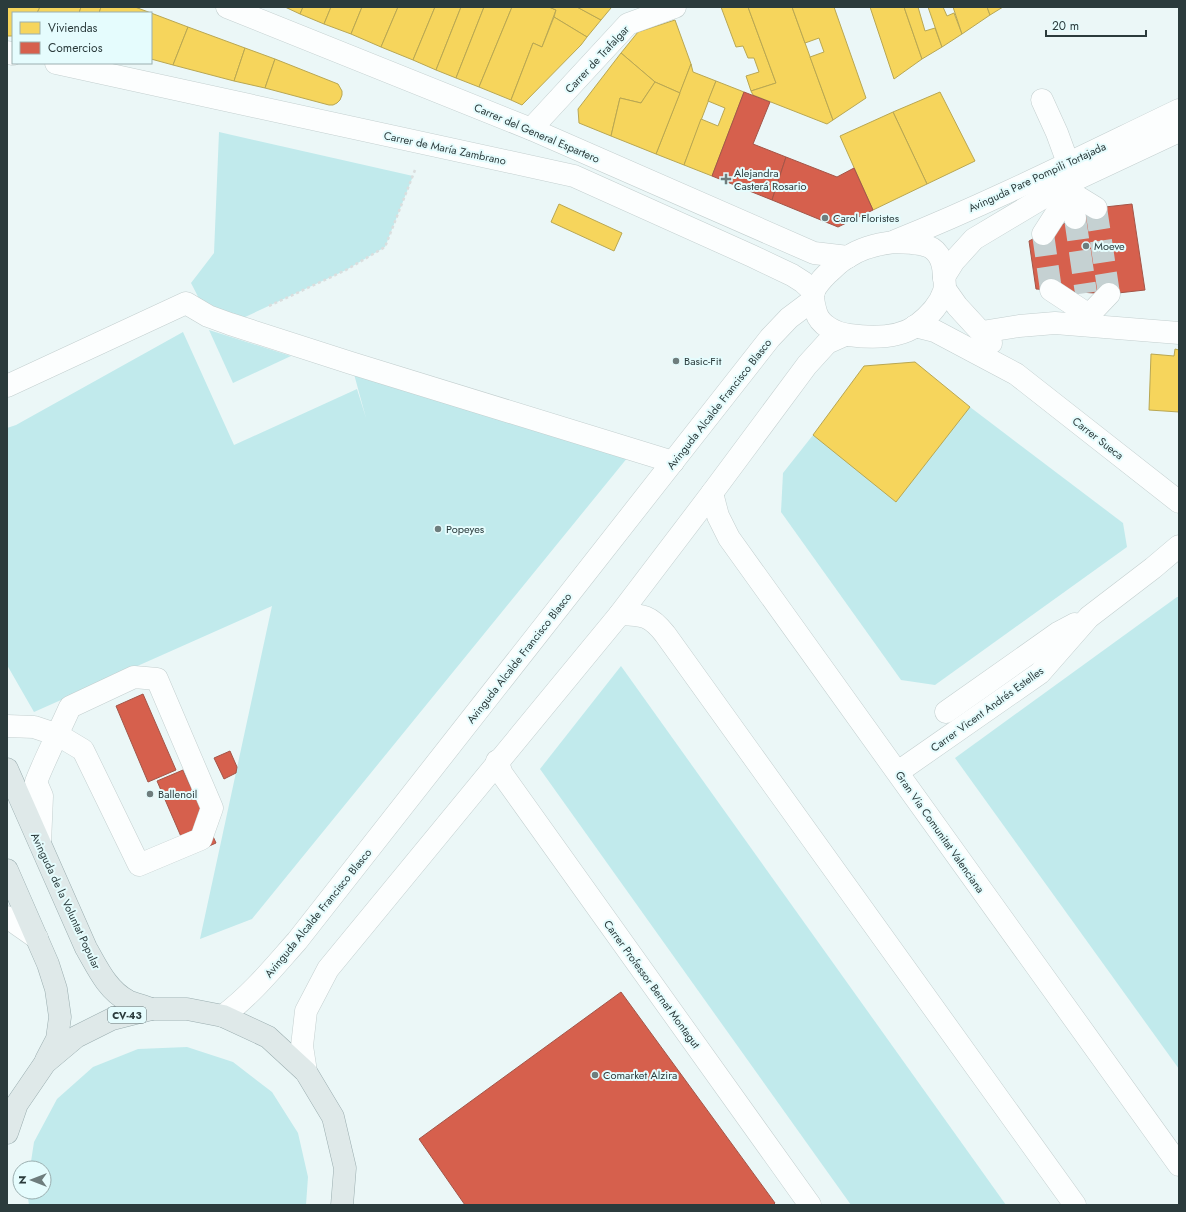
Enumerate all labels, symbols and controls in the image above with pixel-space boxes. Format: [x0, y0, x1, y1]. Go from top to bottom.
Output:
legend [12, 12, 152, 64]
scale bar [1046, 12, 1146, 38]
text: 20 m [1052, 17, 1079, 35]
text: Viviendas [48, 19, 98, 37]
street label: Carrer de Trafalgar [561, 21, 633, 97]
text: Comercios [48, 39, 103, 57]
street label: Carrer del General Espartero [472, 99, 602, 167]
street label: Carrer de María Zambrano [382, 127, 508, 169]
street label: Avinguda Pare Pompili Tortajada [966, 138, 1108, 216]
place label: Alejandra Casterá Rosario [734, 165, 807, 194]
marker: Alejandra Casterá Rosario [721, 174, 731, 184]
place label: Carol Floristes [833, 210, 900, 226]
marker: Carol Floristes [820, 213, 830, 223]
place label: Moeve [1094, 238, 1125, 254]
marker: Moeve [1081, 241, 1091, 251]
street label: Avinguda Alcalde Francisco Blasco [663, 335, 775, 473]
place label: Basic-Fit [684, 353, 722, 369]
marker: Basic-Fit [671, 356, 681, 366]
street label: Carrer Sueca [1069, 413, 1127, 463]
place label: Popeyes [446, 521, 485, 537]
marker: Popeyes [433, 524, 443, 534]
street label: Avinguda Alcalde Francisco Blasco [463, 589, 575, 727]
street label: Carrer Vicent Andrés Estelles [927, 662, 1047, 755]
street label: Gran Via Comunitat Valenciana [892, 768, 988, 896]
place label: Ballenoil [158, 786, 197, 802]
marker: Ballenoil [145, 789, 155, 799]
street label: Avinguda de la Voluntat Popular [27, 830, 105, 972]
street label: Avinguda Alcalde Francisco Blasco [261, 845, 375, 981]
street label: Carrer Professor Bernat Montagut [600, 917, 704, 1052]
road number: CV-43 [108, 1007, 146, 1023]
place label: Comarket Alzira [603, 1067, 677, 1083]
marker: Comarket Alzira [590, 1070, 600, 1080]
north arrow [12, 1160, 52, 1200]
text: N [14, 1176, 30, 1184]

